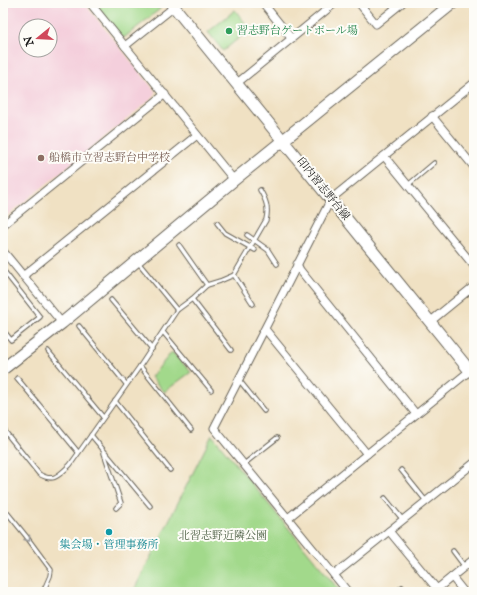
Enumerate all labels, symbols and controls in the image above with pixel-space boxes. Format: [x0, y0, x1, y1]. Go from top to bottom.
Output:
north arrow [18, 18, 58, 58]
place label: 習志野台ゲートボール場 [237, 24, 358, 38]
marker: 習志野台ゲートボール場 [224, 26, 234, 36]
text: N [21, 34, 38, 48]
place label: 船橋市立習志野台中学校 [49, 151, 170, 165]
marker: 船橋市立習志野台中学校 [36, 153, 46, 163]
street label: 印内習志野台線 [293, 155, 353, 223]
marker: 集会場・管理事務所 [104, 527, 114, 537]
park label: 北習志野近隣公園 [179, 529, 267, 543]
one-way arrow [24, 534, 31, 541]
place label: 集会場・管理事務所 [60, 538, 159, 552]

